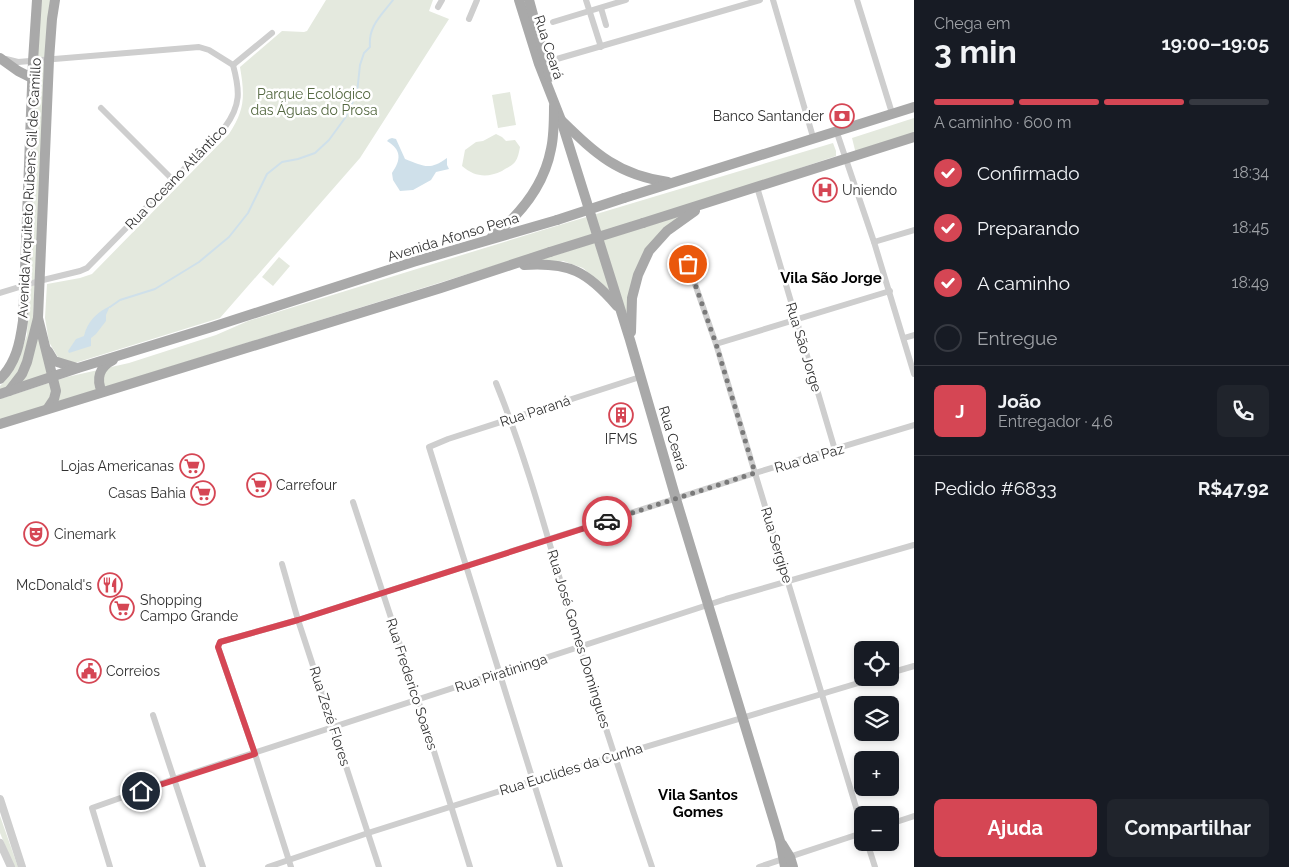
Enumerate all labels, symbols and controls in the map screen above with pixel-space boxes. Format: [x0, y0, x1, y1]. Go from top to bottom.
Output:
street label: Rua Ceará [531, 13, 567, 81]
text: Chega em [934, 14, 1010, 33]
text: 19:00–19:05 [1161, 32, 1269, 54]
text: 3 min [934, 33, 1017, 70]
street label: Avenida Arquiteto Rubens Gil de Camillo [14, 57, 44, 319]
park label: Parque Ecológico das Águas do Prosa [250, 86, 378, 118]
bank icon: Banco Santander [829, 103, 855, 129]
place label: Banco Santander [713, 108, 824, 124]
text: A caminho · 600 m [934, 113, 1071, 132]
street label: Rua Oceano Atlântico [122, 121, 230, 233]
icon: check [934, 159, 962, 187]
text: Confirmado [977, 162, 1080, 184]
text: 18:34 [1232, 163, 1269, 182]
hospital icon: Uniendo [812, 177, 838, 203]
place label: Uniendo [842, 182, 897, 198]
street label: Avenida Afonso Pena [385, 209, 521, 265]
icon: check [934, 214, 962, 242]
text: Preparando [977, 217, 1080, 239]
text: 18:45 [1232, 218, 1269, 237]
pin [667, 243, 709, 285]
icon: bag [674, 250, 702, 278]
district label: Vila São Jorge [780, 269, 882, 287]
icon: check [934, 269, 962, 297]
text: A caminho [977, 272, 1070, 294]
text: 18:49 [1232, 273, 1269, 292]
street label: Rua São Jorge [783, 300, 825, 394]
text: Entregue [977, 327, 1058, 349]
button: phone [1217, 385, 1269, 437]
text: João [998, 390, 1041, 412]
street label: Rua Paraná [498, 392, 572, 430]
text: J [955, 400, 965, 422]
building icon: IFMS [608, 402, 634, 428]
street label: Rua Ceará [656, 404, 690, 472]
text: Entregador · 4.6 [998, 412, 1113, 431]
place label: IFMS [605, 431, 638, 447]
street label: Rua da Paz [772, 440, 846, 476]
supermarket icon: Lojas Americanas [179, 453, 205, 479]
place label: Lojas Americanas [61, 458, 174, 474]
supermarket icon: Carrefour [246, 472, 272, 498]
place label: Carrefour [276, 477, 337, 493]
text: Pedido #6833 [934, 477, 1057, 499]
text: R$47.92 [1198, 477, 1269, 499]
supermarket icon: Casas Bahia [190, 480, 216, 506]
place label: Casas Bahia [108, 485, 186, 501]
courier [582, 496, 632, 546]
street label: Rua Sergipe [758, 505, 796, 585]
icon: car [593, 507, 621, 535]
theatre icon: Cinemark [23, 521, 49, 547]
place label: Cinemark [54, 526, 116, 542]
street label: Rua José Gomes Domingues [544, 548, 614, 730]
restaurant icon: McDonald's [97, 572, 123, 598]
place label: McDonald's [16, 577, 92, 593]
place label: Shopping Campo Grande [140, 592, 238, 624]
supermarket icon: Shopping Campo Grande [109, 595, 135, 621]
street label: Rua Frederico Soares [383, 616, 441, 752]
map controls [854, 641, 899, 851]
button: locate [854, 641, 899, 686]
street label: Rua Piratininga [453, 651, 549, 695]
public building icon: Correios [76, 658, 102, 684]
place label: Correios [106, 663, 160, 679]
street label: Rua Zezé Flores [306, 664, 354, 768]
button: layers [854, 696, 899, 741]
street label: Rua Euclides da Cunha [498, 740, 644, 798]
button: + [854, 751, 899, 796]
pin [120, 770, 162, 812]
icon: home [127, 777, 155, 805]
district label: Vila Santos Gomes [658, 786, 738, 821]
button: Ajuda [934, 799, 1097, 857]
button: Compartilhar [1107, 799, 1269, 857]
button: − [854, 806, 899, 851]

